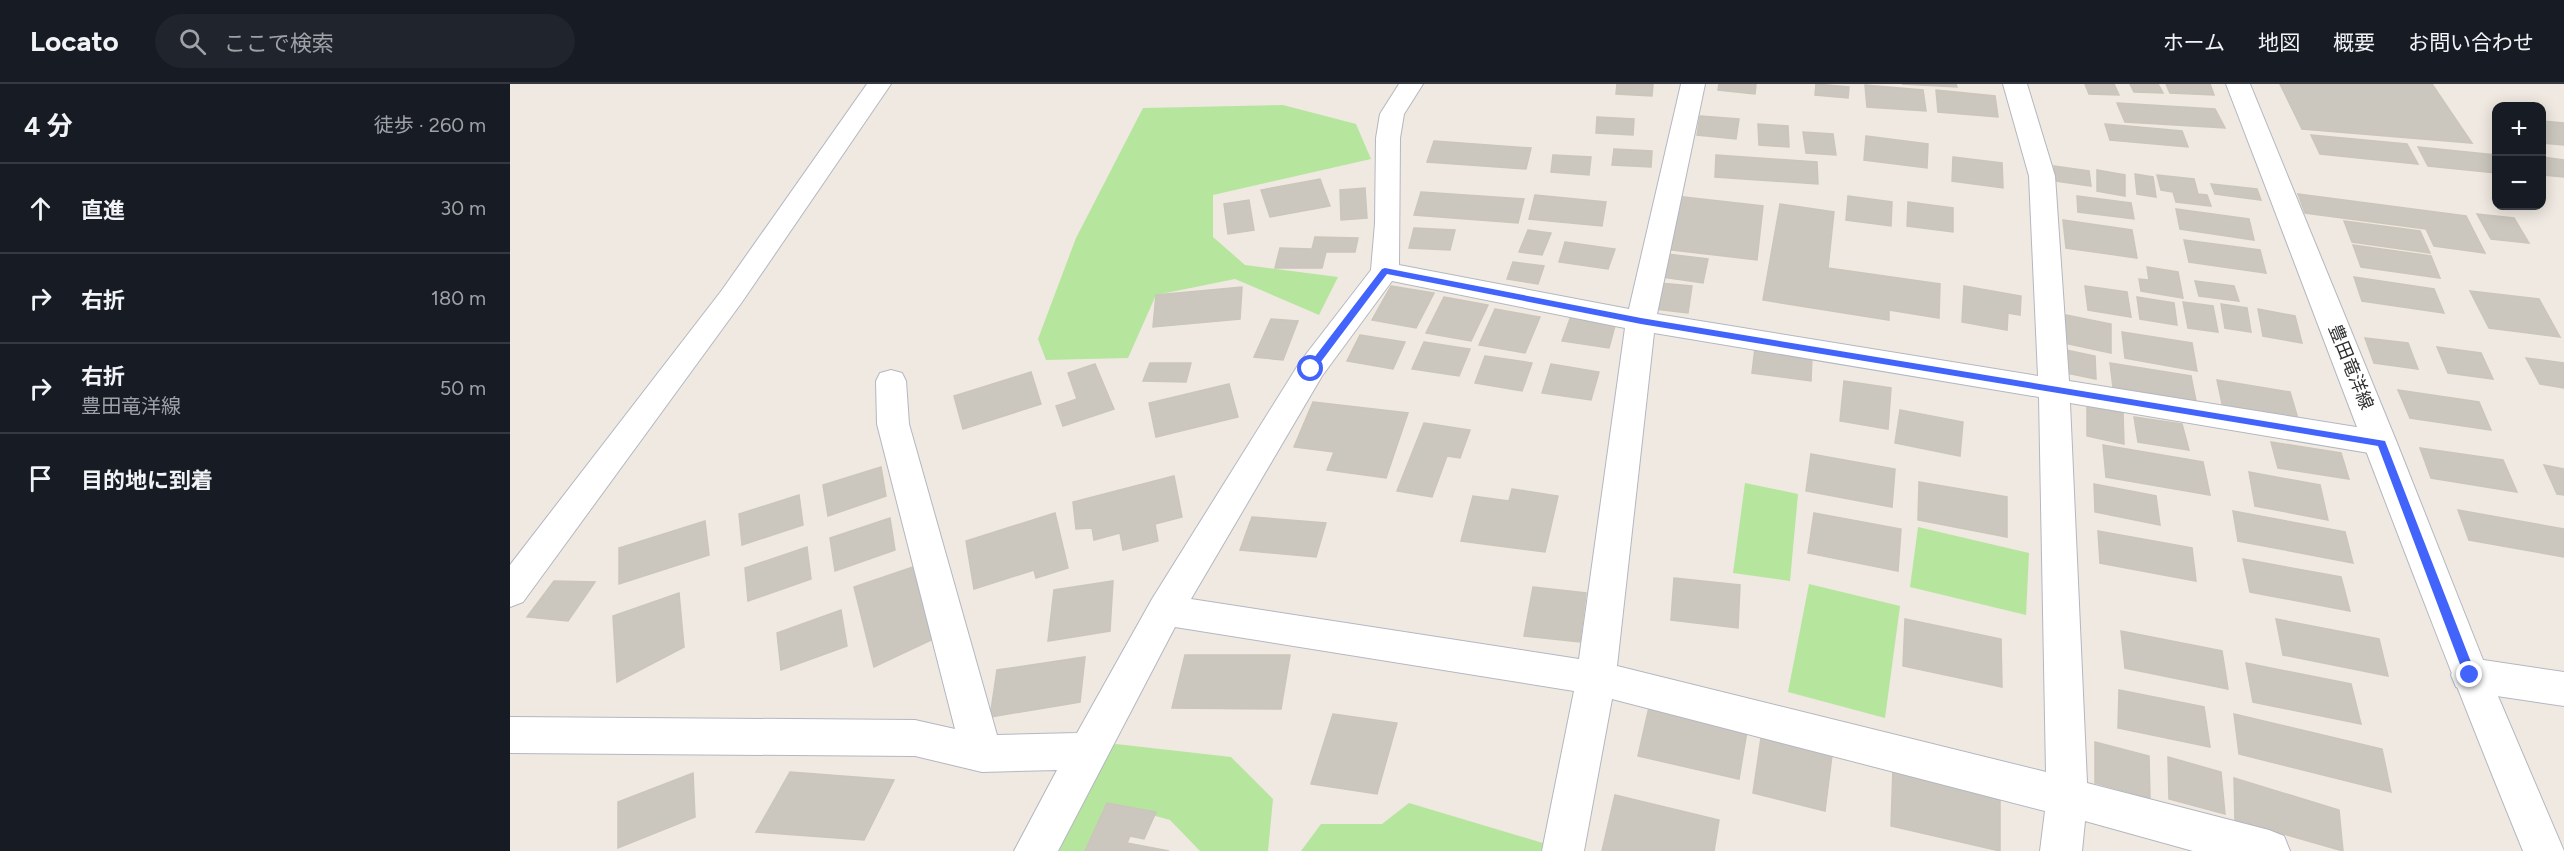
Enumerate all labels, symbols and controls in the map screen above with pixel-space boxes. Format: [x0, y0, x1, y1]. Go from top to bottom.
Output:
search box [155, 14, 575, 68]
text: Locato [30, 24, 119, 58]
icon: search [176, 25, 209, 58]
text: ここで検索 [224, 30, 334, 57]
text: ホーム [2163, 30, 2225, 55]
text: 地図 [2258, 30, 2300, 55]
text: 概要 [2333, 30, 2375, 55]
text: お問い合わせ [2408, 30, 2534, 55]
map controls [2492, 102, 2546, 210]
button: + [2492, 102, 2546, 156]
text: 4 分 [24, 110, 73, 142]
text: 徒歩 · 260 m [374, 113, 486, 137]
button: − [2492, 156, 2546, 210]
icon: ahead [24, 192, 57, 225]
text: 30 m [440, 196, 486, 220]
text: 直進 [81, 197, 125, 224]
icon: right [24, 282, 57, 315]
text: 180 m [431, 286, 486, 310]
text: 右折 [81, 287, 125, 314]
street label: 豊田竜洋線 [2324, 321, 2378, 413]
route start [1297, 355, 1323, 381]
text: 右折 [81, 363, 125, 390]
icon: right [24, 372, 57, 405]
text: 50 m [440, 376, 486, 400]
text: 豊田竜洋線 [81, 394, 181, 418]
icon: arrive [24, 462, 57, 495]
text: 目的地に到着 [81, 467, 213, 494]
route end [2456, 661, 2482, 687]

